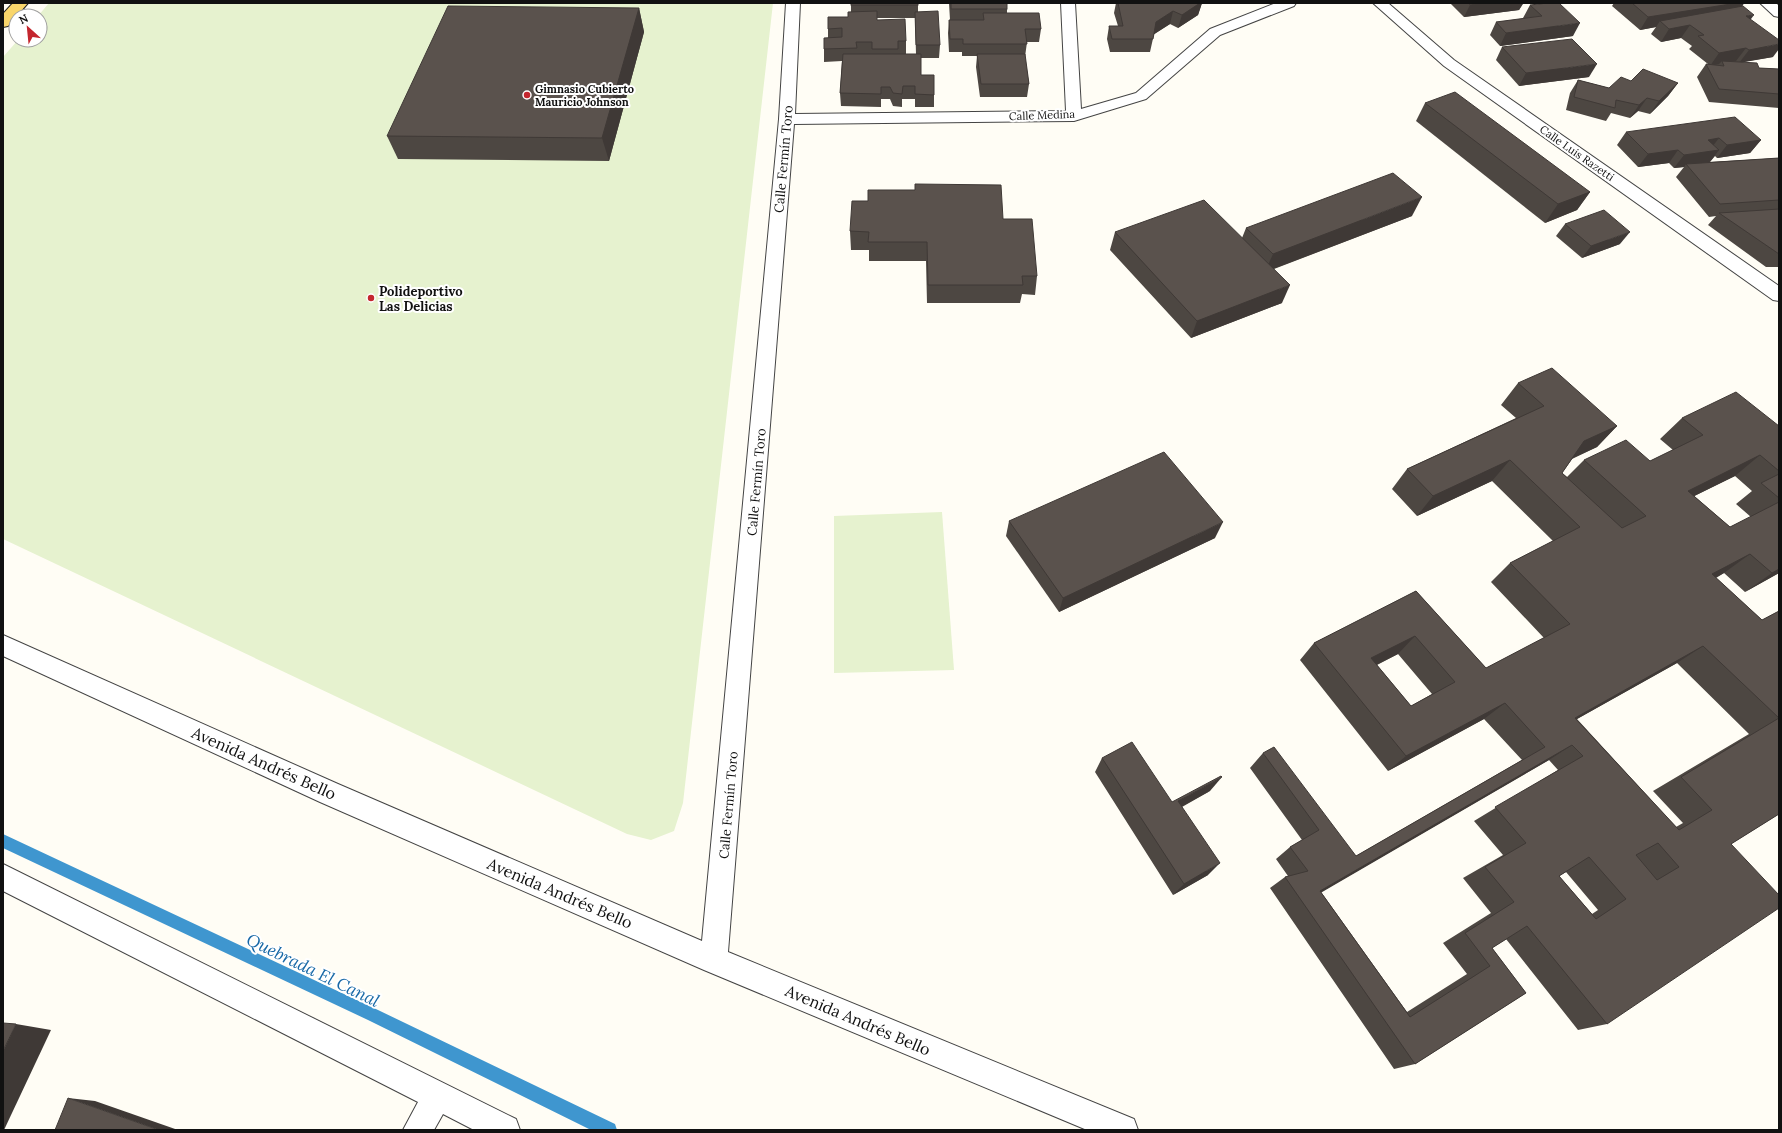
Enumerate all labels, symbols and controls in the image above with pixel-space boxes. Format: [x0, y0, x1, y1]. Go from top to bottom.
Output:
north arrow [8, 8, 48, 48]
text: N [16, 11, 31, 27]
place label: Gimnasio Cubierto Mauricio Johnson [535, 82, 634, 109]
marker: Gimnasio Cubierto Mauricio Johnson [522, 90, 532, 100]
street label: Calle Fermín Toro [770, 104, 797, 214]
street label: Calle Medina [1009, 107, 1076, 123]
street label: Calle Luis Razetti [1537, 122, 1617, 184]
place label: Polideportivo Las Delicias [379, 283, 463, 315]
marker: Polideportivo Las Delicias [366, 293, 376, 303]
street label: Calle Fermín Toro [743, 427, 770, 537]
street label: Avenida Andrés Bello [188, 722, 339, 804]
street label: Calle Fermín Toro [715, 750, 742, 860]
street label: Avenida Andrés Bello [484, 853, 636, 933]
water label: Quebrada El Canal [243, 928, 383, 1012]
street label: Avenida Andrés Bello [782, 980, 934, 1060]

